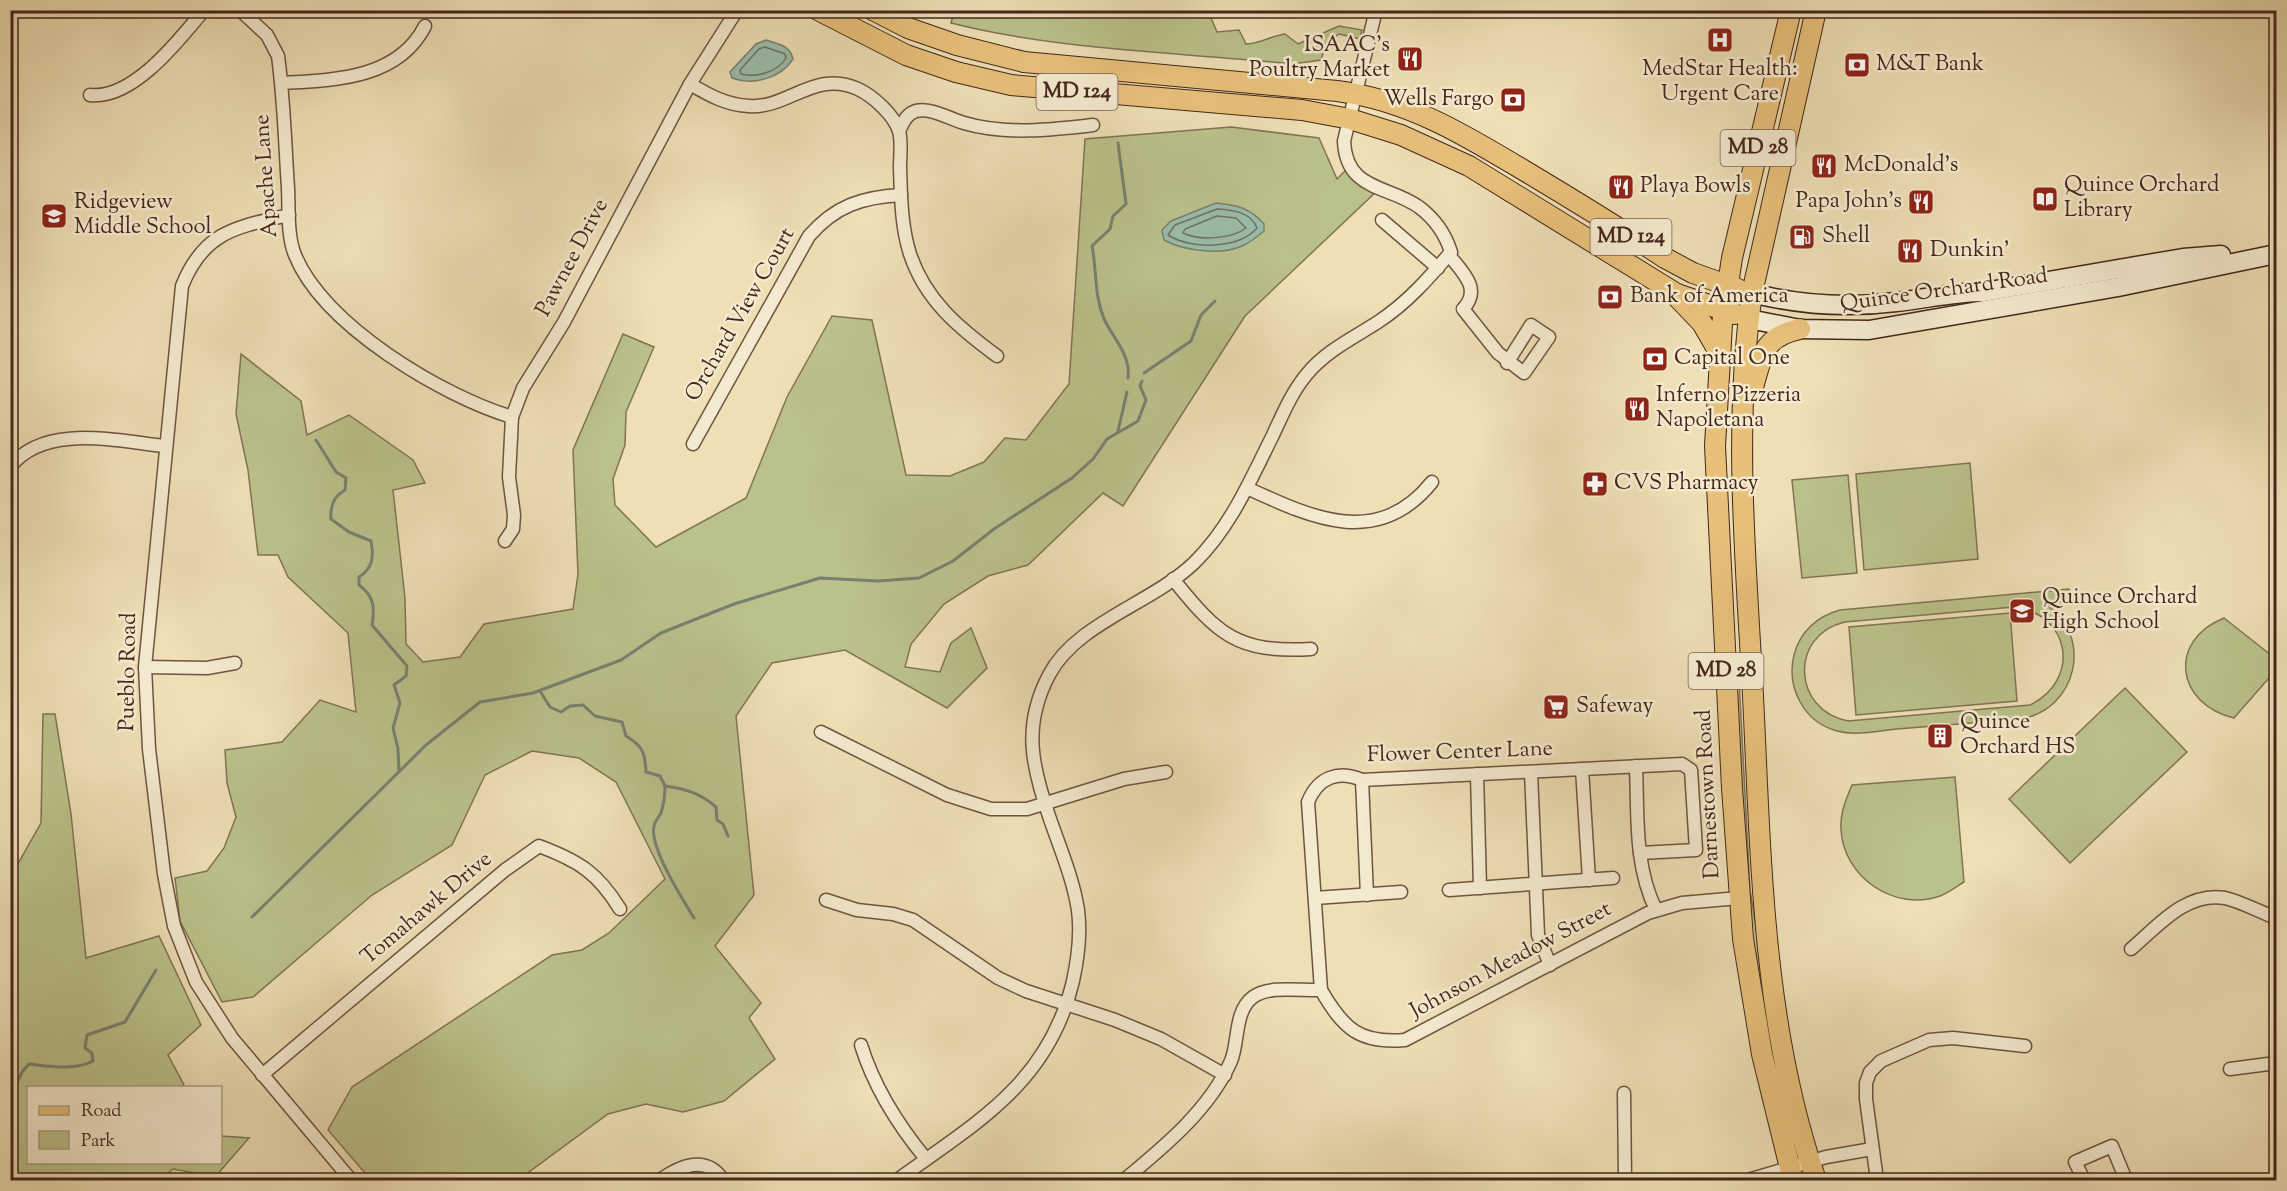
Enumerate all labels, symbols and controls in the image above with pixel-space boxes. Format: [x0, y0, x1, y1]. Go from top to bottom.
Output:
hospital icon: MedStar Health: Urgent Care [1705, 25, 1735, 55]
place label: ISAAC's Poultry Market [1249, 30, 1390, 87]
restaurant icon: ISAAC's Poultry Market [1395, 44, 1425, 74]
place label: M&T Bank [1876, 49, 1984, 81]
bank icon: M&T Bank [1842, 50, 1872, 80]
place label: MedStar Health: Urgent Care [1642, 54, 1798, 111]
road number: MD 124 [1036, 74, 1118, 110]
place label: Wells Fargo [1383, 84, 1494, 116]
bank icon: Wells Fargo [1498, 85, 1528, 115]
street label: Apache Lane [247, 113, 287, 239]
road number: MD 28 [1720, 130, 1796, 166]
place label: McDonald's [1844, 150, 1958, 182]
restaurant icon: McDonald's [1809, 151, 1839, 181]
place label: Quince Orchard Library [2064, 170, 2219, 227]
place label: Playa Bowls [1640, 171, 1751, 203]
restaurant icon: Playa Bowls [1606, 172, 1636, 202]
library icon: Quince Orchard Library [2030, 184, 2060, 214]
place label: Papa John's [1796, 186, 1902, 218]
place label: Ridgeview Middle School [74, 187, 212, 244]
restaurant icon: Papa John's [1906, 187, 1936, 217]
street label: Pawnee Drive [529, 193, 617, 323]
school or university icon: Ridgeview Middle School [39, 201, 69, 231]
road number: MD 124 [1590, 219, 1672, 255]
place label: Shell [1822, 221, 1870, 253]
street label: Orchard View Court [678, 222, 804, 408]
fuel station icon: Shell [1787, 222, 1817, 252]
place label: Dunkin' [1930, 235, 2010, 267]
restaurant icon: Dunkin' [1895, 236, 1925, 266]
street label: Quince Orchard Road [1838, 261, 2050, 321]
place label: Bank of America [1630, 281, 1789, 313]
bank icon: Bank of America [1595, 282, 1625, 312]
place label: Capital One [1674, 343, 1790, 375]
bank icon: Capital One [1640, 344, 1670, 374]
place label: Inferno Pizzeria Napoletana [1656, 380, 1801, 437]
restaurant icon: Inferno Pizzeria Napoletana [1622, 394, 1652, 424]
place label: CVS Pharmacy [1614, 468, 1758, 500]
pharmacy icon: CVS Pharmacy [1580, 469, 1610, 499]
place label: Quince Orchard High School [2042, 582, 2197, 639]
school or university icon: Quince Orchard High School [2007, 596, 2037, 626]
street label: Pueblo Road [112, 612, 146, 732]
road number: MD 28 [1688, 653, 1764, 689]
place label: Safeway [1576, 691, 1654, 723]
supermarket icon: Safeway [1541, 692, 1571, 722]
place label: Quince Orchard HS [1960, 707, 2075, 764]
street label: Darnestown Road [1689, 708, 1729, 880]
building icon: Quince Orchard HS [1925, 721, 1955, 751]
street label: Flower Center Lane [1367, 734, 1553, 772]
street label: Tomahawk Drive [354, 844, 500, 974]
street label: Johnson Meadow Street [1404, 894, 1618, 1028]
legend [27, 1086, 222, 1164]
text: Road [81, 1099, 121, 1125]
text: Park [81, 1129, 116, 1155]

